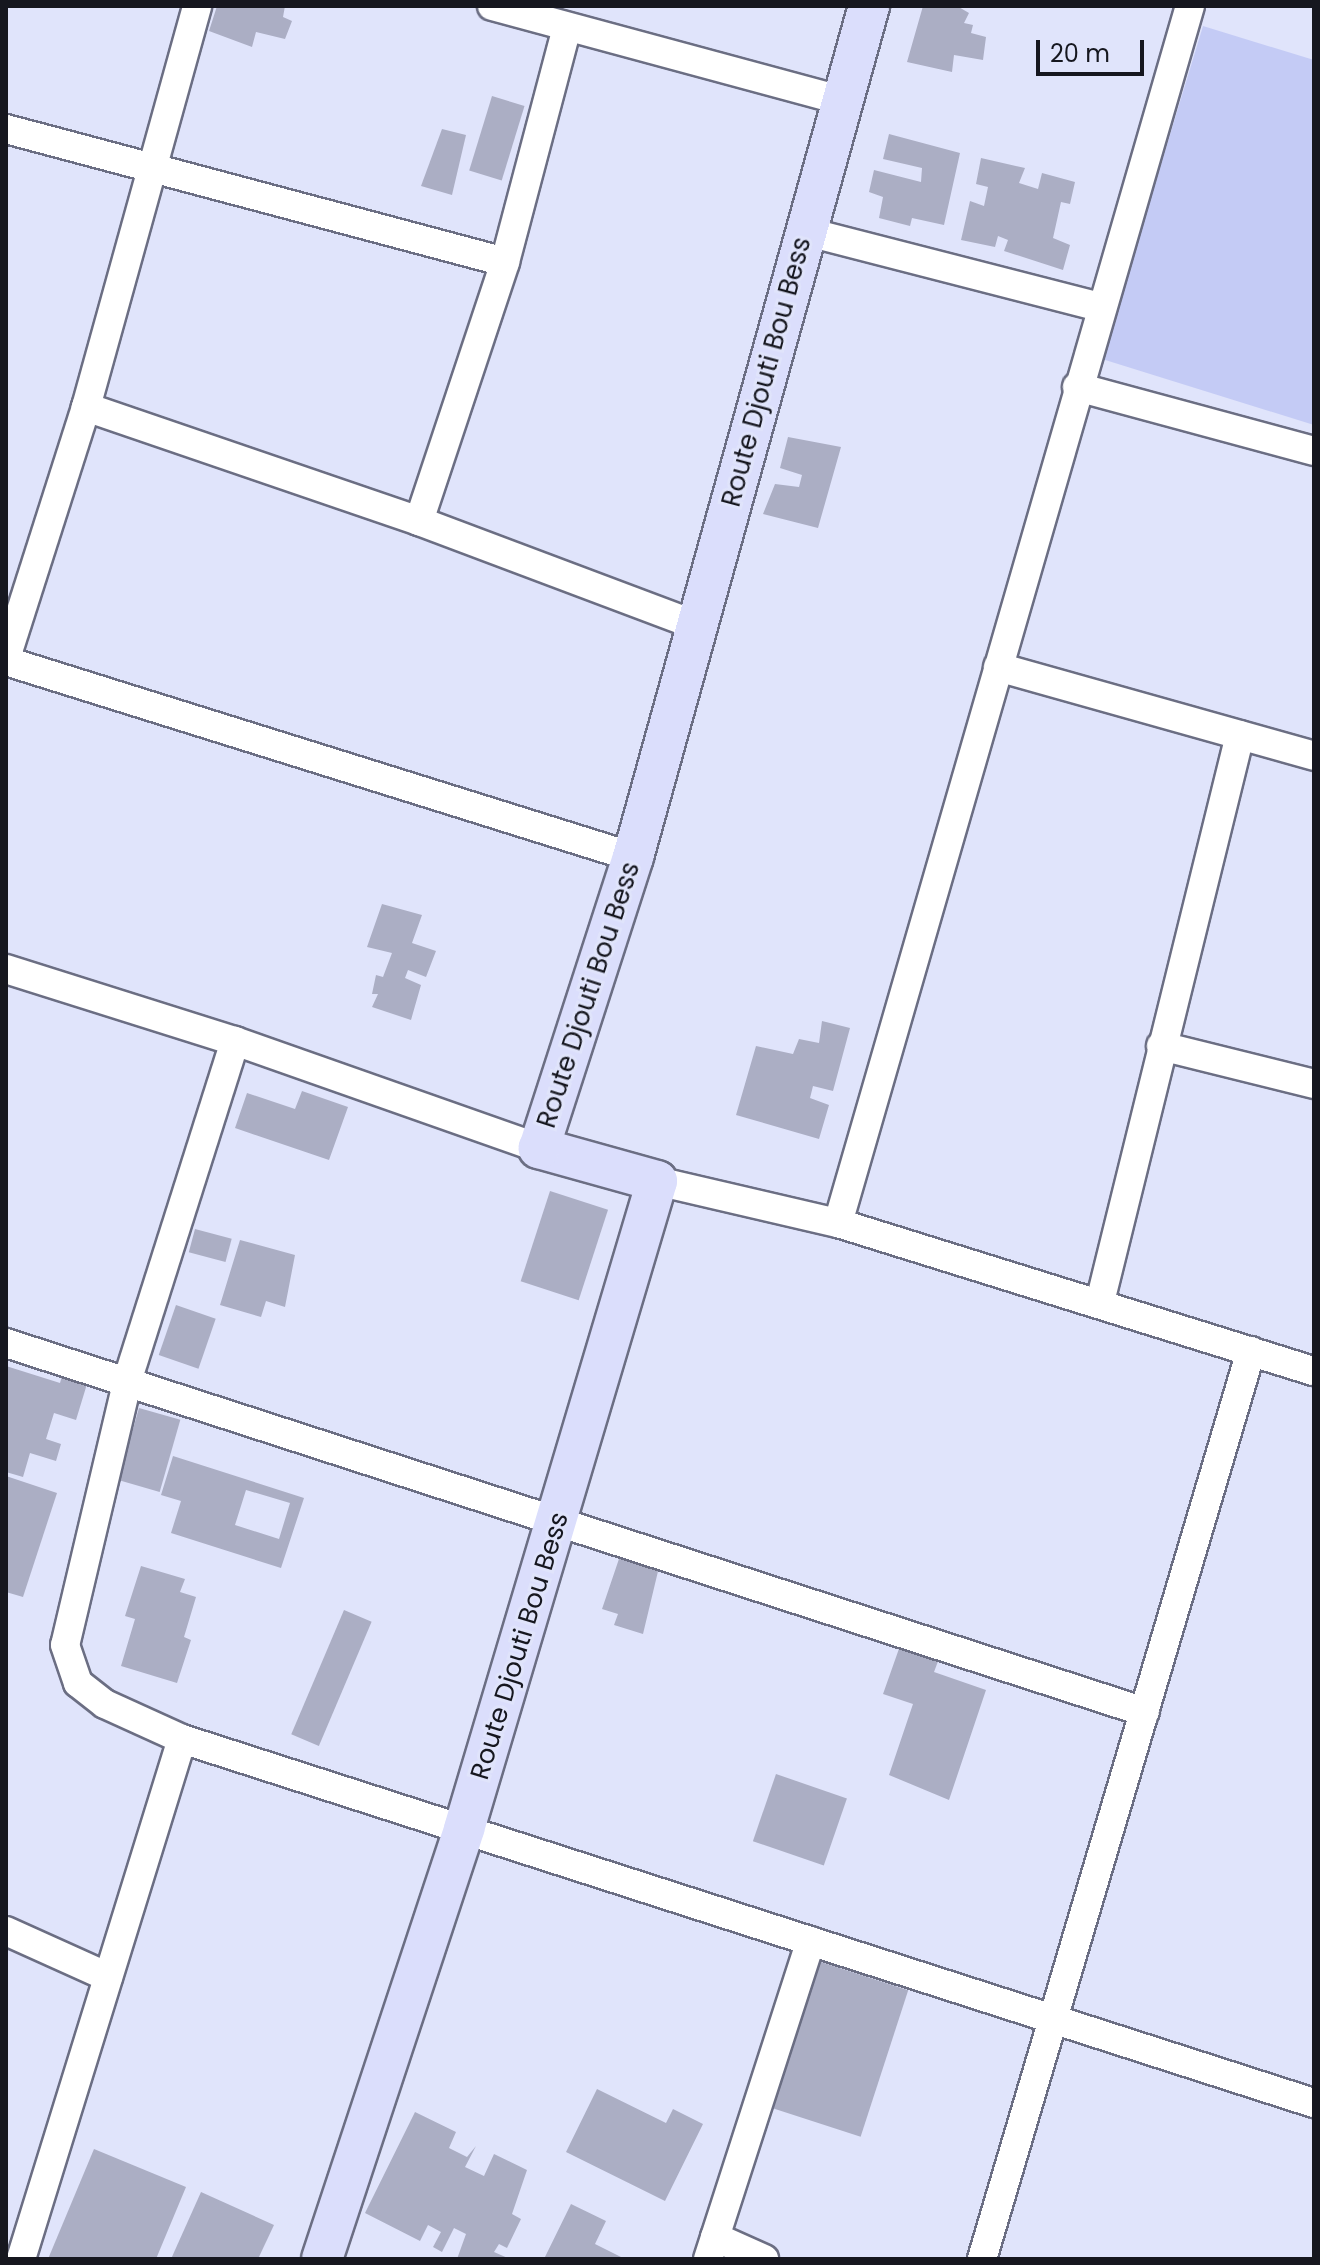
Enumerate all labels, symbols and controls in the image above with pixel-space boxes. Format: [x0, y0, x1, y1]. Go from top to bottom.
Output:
scale bar [1040, 24, 1148, 74]
text: 20 m [1050, 37, 1110, 70]
street label: Route Djouti Bou Bess [716, 234, 818, 510]
street label: Route Djouti Bou Bess [531, 858, 647, 1132]
street label: Route Djouti Bou Bess [464, 1509, 576, 1783]

